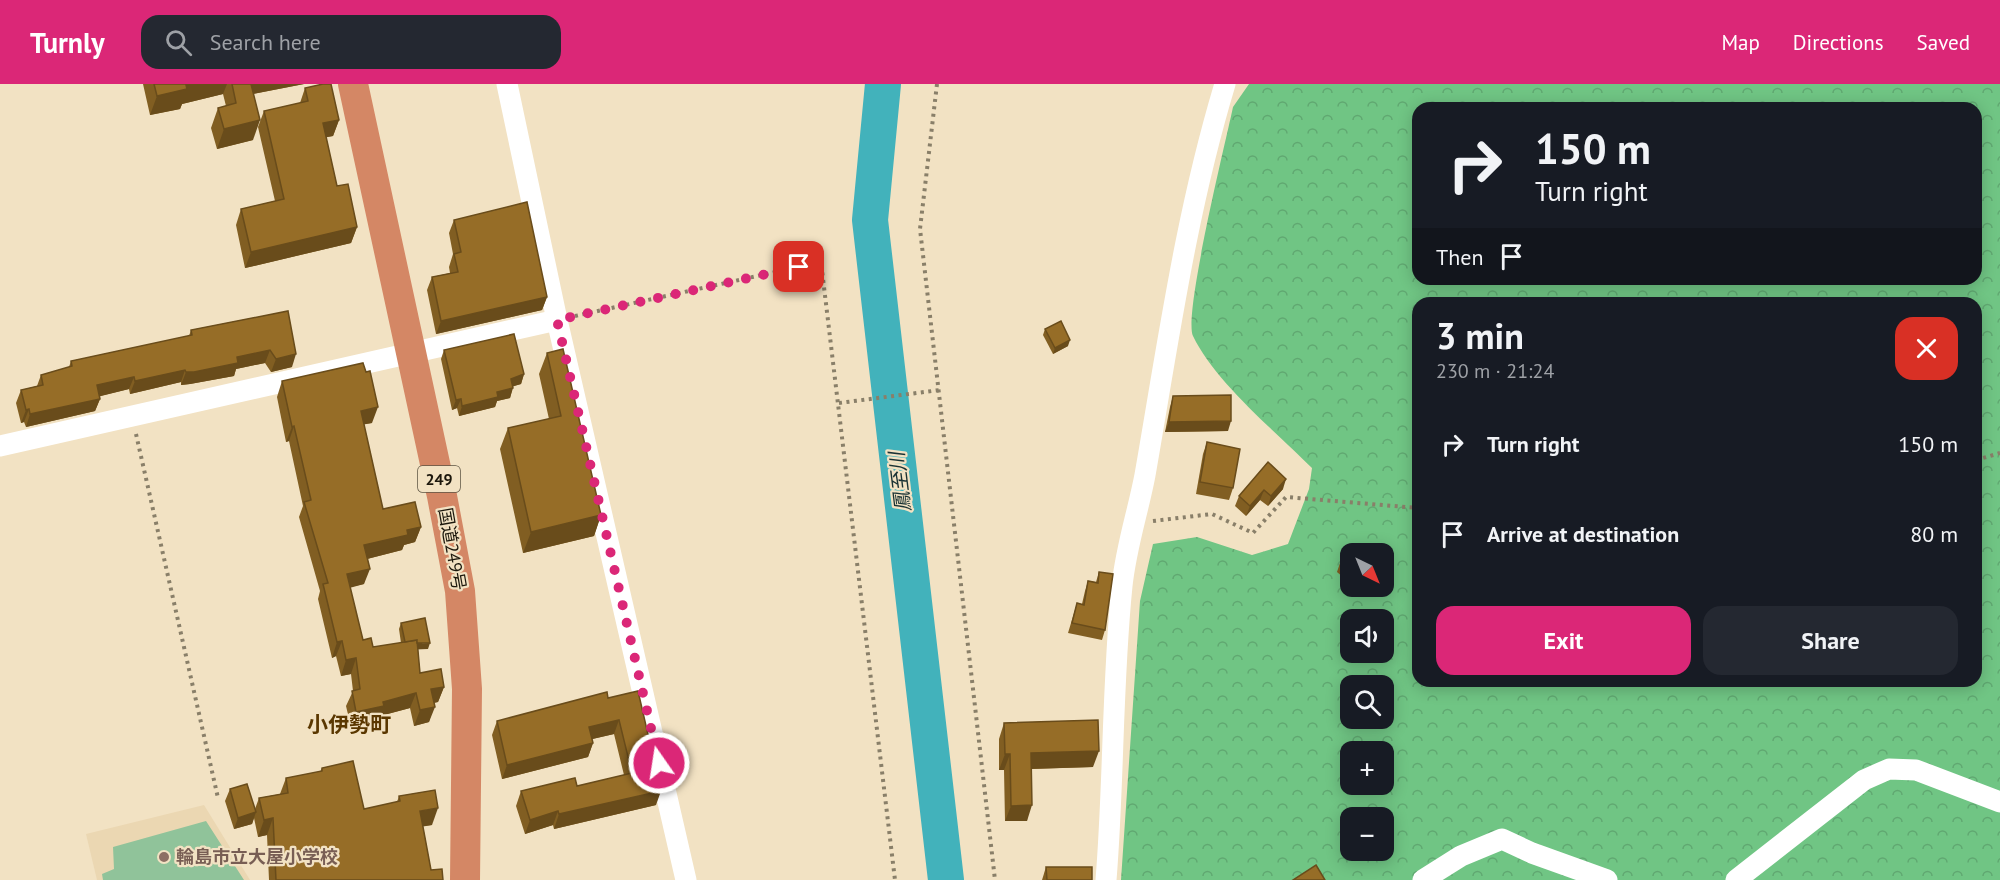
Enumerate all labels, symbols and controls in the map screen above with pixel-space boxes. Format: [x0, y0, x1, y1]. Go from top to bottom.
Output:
search box [141, 15, 561, 69]
text: Turnly [30, 24, 105, 61]
icon: search [162, 26, 195, 59]
text: Search here [210, 28, 321, 56]
text: Map [1721, 29, 1760, 56]
text: Directions [1793, 29, 1884, 56]
text: Saved [1917, 29, 1970, 56]
text: 150 m [1535, 121, 1651, 176]
icon: right [1436, 126, 1514, 204]
text: Turn right [1535, 174, 1648, 208]
icon: arrive [1495, 240, 1528, 273]
pin [773, 241, 824, 292]
text: Then [1436, 243, 1483, 271]
icon: arrive [782, 250, 815, 283]
text: 3 min [1436, 312, 1524, 359]
button: close [1895, 317, 1958, 380]
text: 230 m · 21:24 [1436, 358, 1554, 384]
icon: right [1436, 428, 1469, 461]
text: Turn right [1487, 430, 1579, 458]
text: 150 m [1898, 430, 1958, 458]
water label: 鳳至川 [883, 449, 917, 513]
road number: 249 [418, 466, 460, 492]
street label: 国道249号 [434, 506, 471, 592]
icon: arrive [1436, 518, 1469, 551]
text: Arrive at destination [1487, 520, 1679, 548]
text: 80 m [1910, 520, 1958, 548]
north arrow [1340, 543, 1394, 597]
map controls [1340, 543, 1394, 861]
button: Exit [1436, 606, 1691, 675]
button: Share [1703, 606, 1958, 675]
button: sound [1340, 609, 1394, 663]
button: search [1340, 675, 1394, 729]
district label: 小伊勢町 [307, 711, 391, 738]
position arrow [627, 731, 691, 795]
button: + [1340, 741, 1394, 795]
button: − [1340, 807, 1394, 861]
place label: 輪島市立大屋小学校 [176, 845, 338, 868]
marker: 輪島市立大屋小学校 [157, 850, 171, 864]

